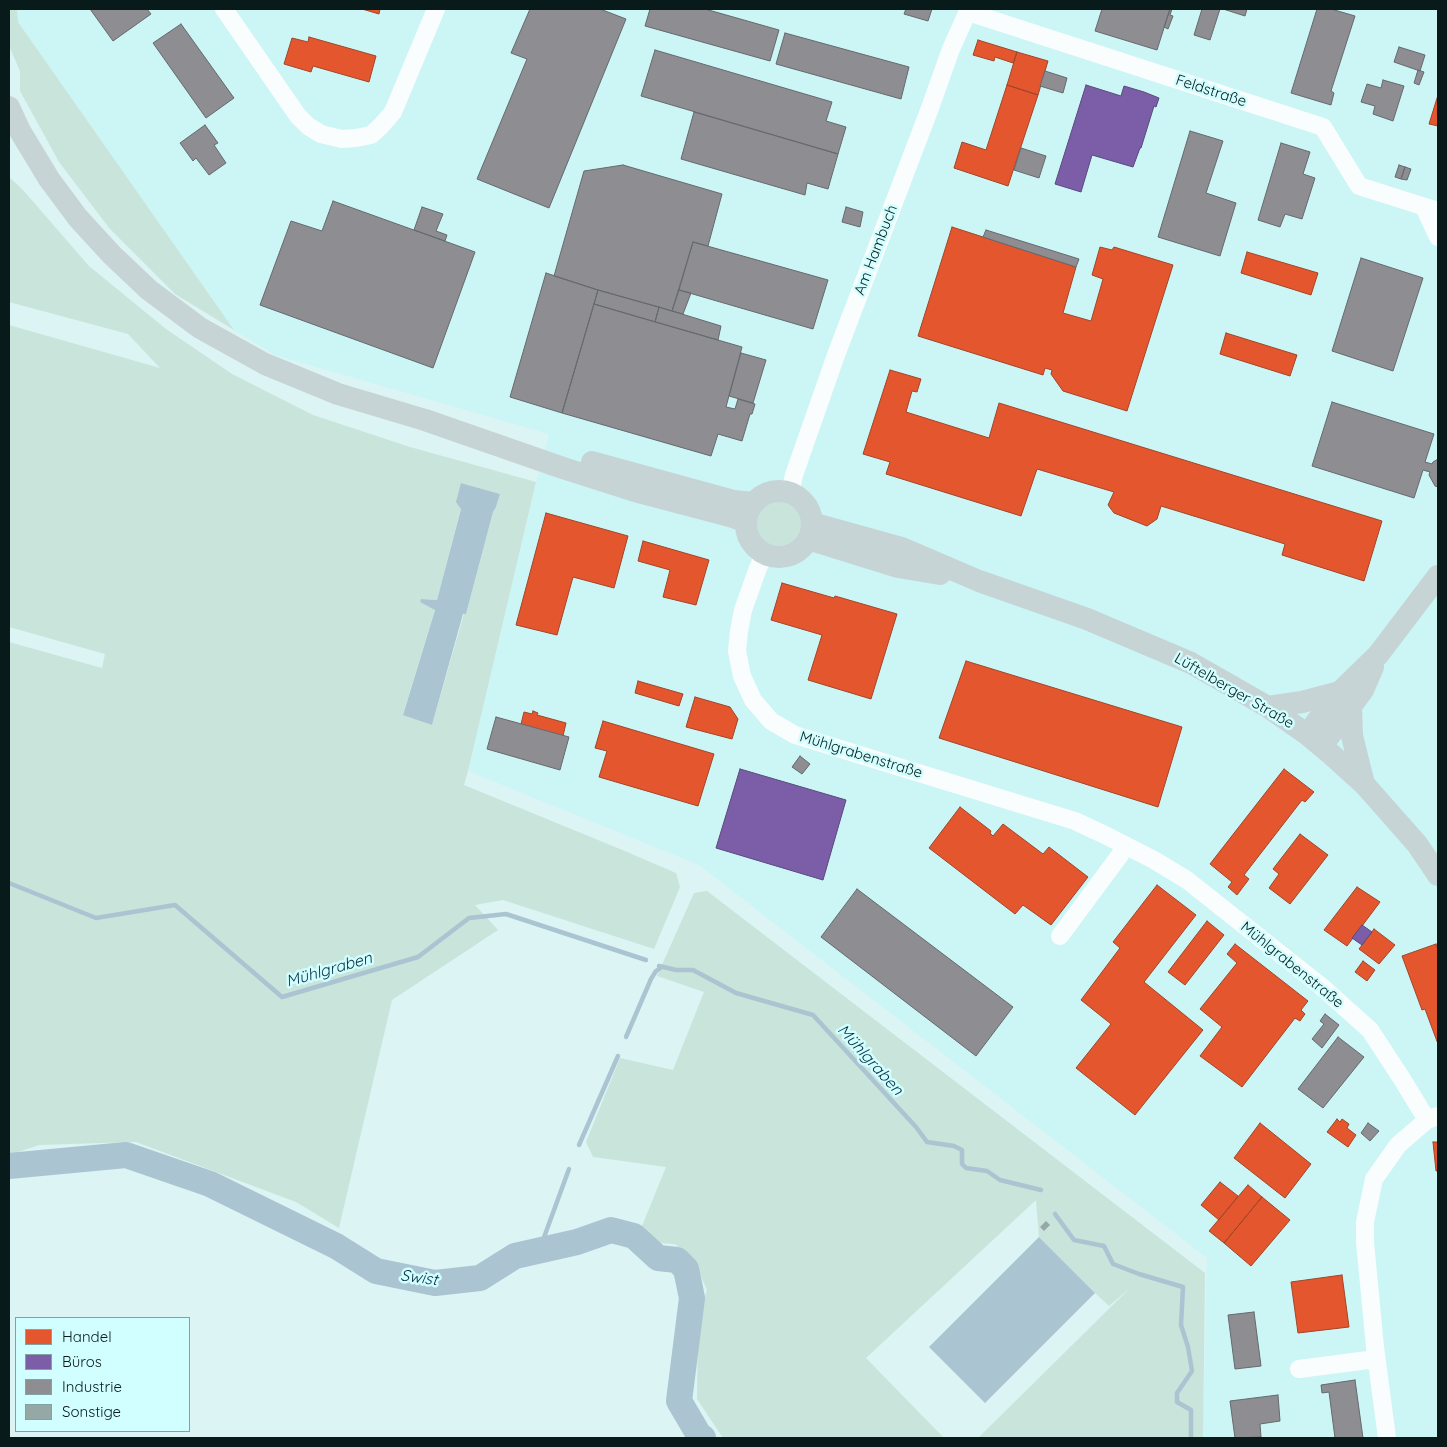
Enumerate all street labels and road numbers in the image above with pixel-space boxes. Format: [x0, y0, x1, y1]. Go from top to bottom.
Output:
street label: Feldstraße [1173, 71, 1249, 111]
street label: Am Hambuch [851, 202, 901, 298]
street label: Lüftelberger Straße [1171, 649, 1297, 733]
street label: Mühlgrabenstraße [797, 728, 925, 782]
street label: Mühlgrabenstraße [1237, 918, 1347, 1012]

